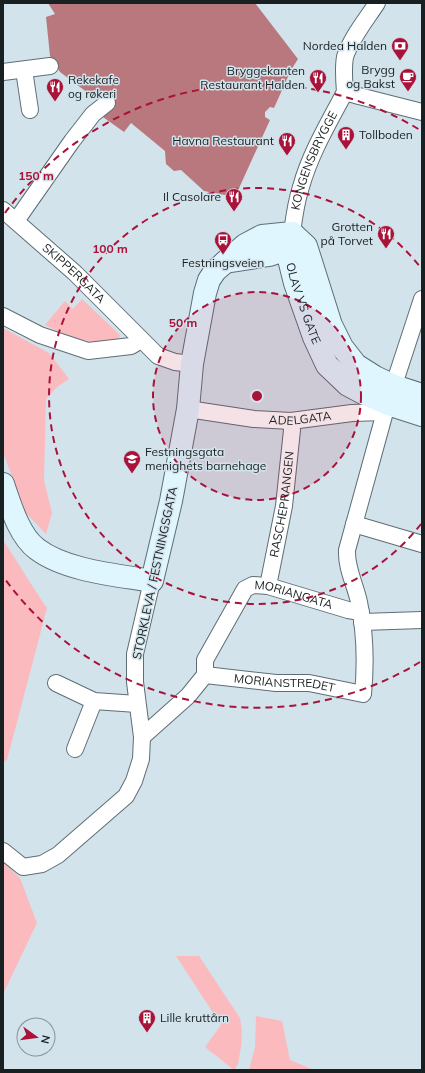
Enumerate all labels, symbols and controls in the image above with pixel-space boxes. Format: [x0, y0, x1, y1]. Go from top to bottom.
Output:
bank icon: Nordea Halden [390, 36, 410, 61]
place label: Nordea Halden [303, 38, 387, 53]
place label: Brygg og Bakst [346, 62, 395, 91]
place label: Bryggekanten Restaurant Halden [200, 63, 305, 92]
cafe icon: Brygg og Bakst [398, 67, 418, 92]
restaurant icon: Bryggekanten Restaurant Halden [308, 68, 328, 93]
place label: Rekekafe og røkeri [68, 72, 119, 101]
restaurant icon: Rekekafe og røkeri [45, 77, 65, 102]
street label: KONGENSBRYGGE [287, 108, 340, 211]
building icon: Tollboden [336, 125, 356, 150]
place label: Tollboden [359, 127, 413, 142]
restaurant icon: Havna Restaurant [277, 131, 297, 156]
place label: Havna Restaurant [172, 133, 274, 148]
text: 150 m [18, 168, 54, 183]
restaurant icon: Il Casolare [224, 187, 244, 212]
place label: Il Casolare [163, 189, 221, 204]
place label: Grotten på Torvet [321, 219, 373, 248]
restaurant icon: Grotten på Torvet [376, 224, 396, 249]
bus stop icon: Festningsveien [213, 230, 233, 255]
street label: SKIPPERGATA [39, 240, 109, 306]
text: 100 m [92, 241, 128, 256]
place label: Festningsveien [182, 255, 264, 270]
street label: OLAV VS GATE [283, 261, 324, 346]
text: 50 m [169, 315, 197, 330]
centre of rings [250, 389, 264, 403]
street label: ADELGATA [268, 408, 332, 428]
place label: Festningsgata menighets barnehage [145, 444, 266, 473]
school or university icon: Festningsgata menighets barnehage [122, 449, 142, 474]
street label: RASCHEPRANGEN [266, 450, 297, 559]
street label: STORKLEVA / FESTNINGSGATA [129, 485, 180, 661]
street label: MORIANGATA [254, 577, 335, 612]
street label: MORIANSTREDET [233, 670, 337, 695]
building icon: Lille kruttårn [137, 1008, 157, 1033]
place label: Lille kruttårn [160, 1010, 229, 1025]
north arrow [16, 1017, 56, 1057]
text: N [38, 1034, 54, 1045]

